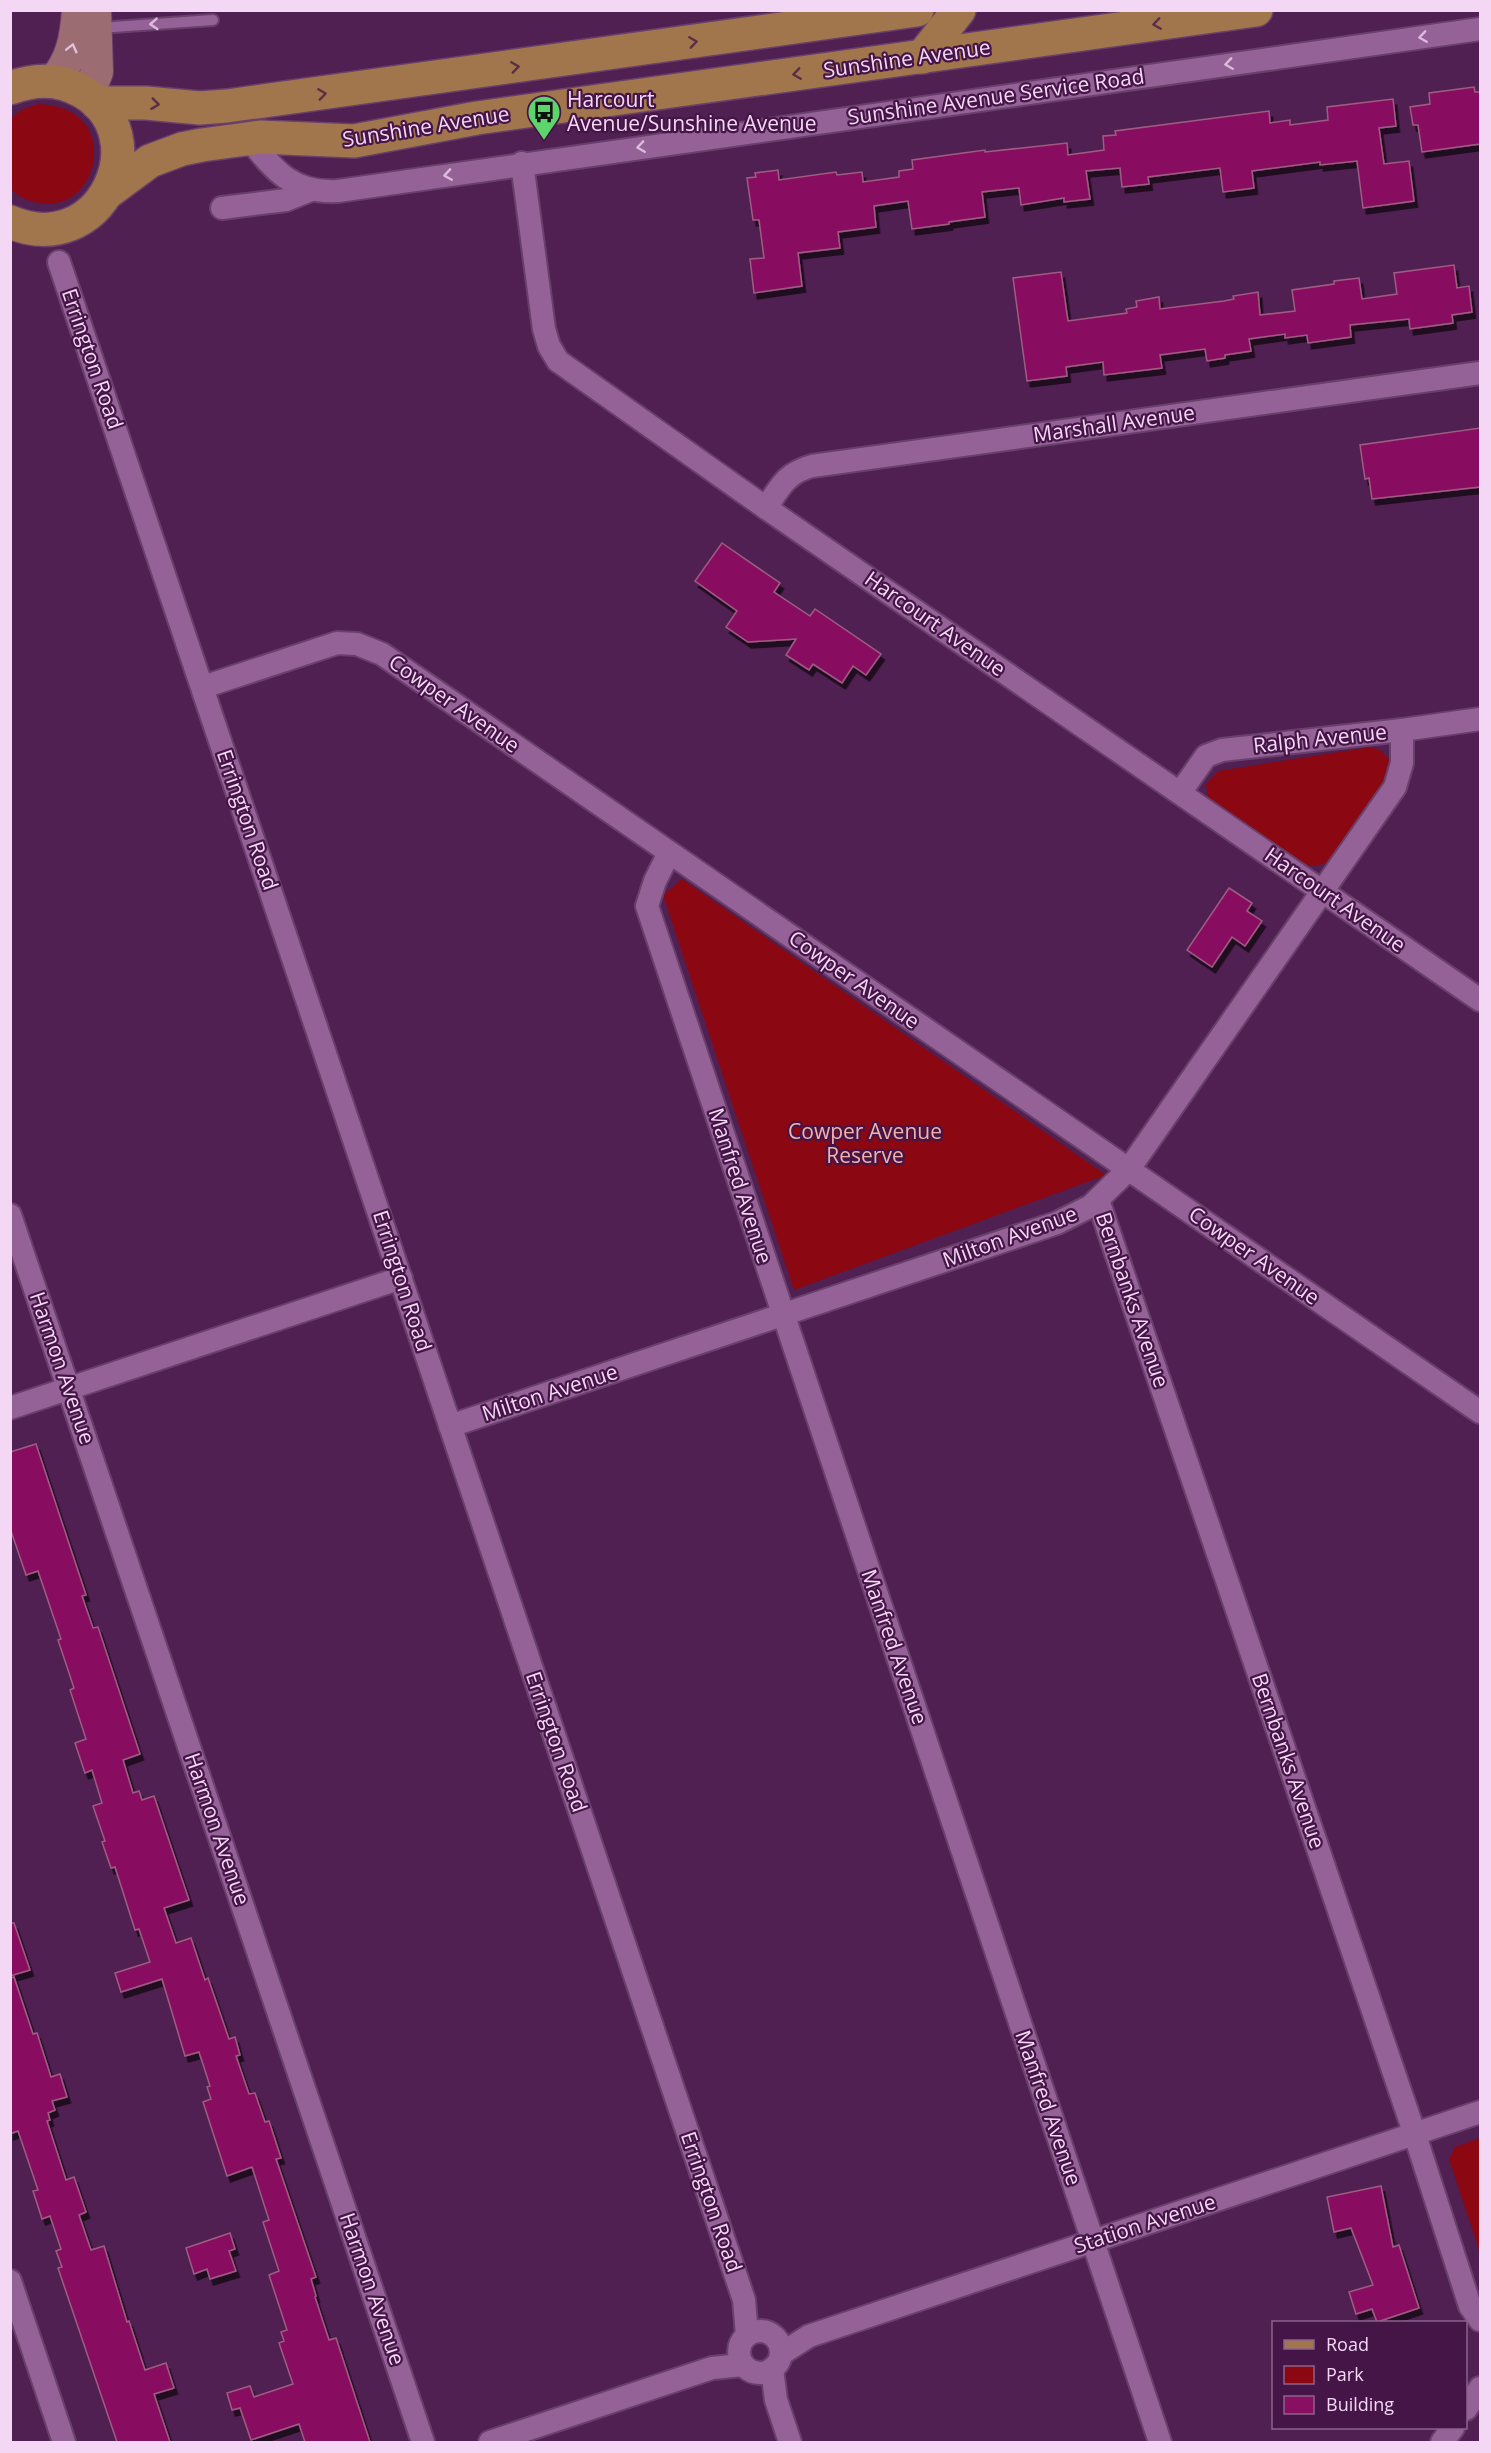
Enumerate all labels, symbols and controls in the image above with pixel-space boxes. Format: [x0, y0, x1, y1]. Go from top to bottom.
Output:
one-way arrow [150, 17, 159, 30]
one-way arrow [1152, 18, 1161, 30]
one-way arrow [1418, 30, 1427, 42]
street label: Sunshine Avenue [821, 32, 992, 84]
one-way arrow [687, 36, 697, 49]
one-way arrow [65, 43, 77, 54]
one-way arrow [1225, 57, 1234, 70]
street label: Sunshine Avenue Service Road [846, 61, 1146, 131]
one-way arrow [510, 62, 519, 74]
one-way arrow [792, 67, 802, 80]
place label: Harcourt Avenue/Sunshine Avenue [567, 85, 817, 137]
one-way arrow [317, 89, 326, 101]
bus stop icon: Harcourt Avenue/Sunshine Avenue [526, 94, 562, 141]
one-way arrow [151, 97, 160, 110]
street label: Sunshine Avenue [340, 99, 511, 153]
one-way arrow [637, 140, 646, 152]
one-way arrow [444, 168, 453, 180]
street label: Errington Road [56, 285, 130, 433]
street label: Marshall Avenue [1031, 398, 1196, 448]
street label: Harcourt Avenue [860, 564, 1012, 682]
street label: Cowper Avenue [384, 648, 526, 759]
street label: Ralph Avenue [1252, 717, 1388, 759]
street label: Errington Road [211, 746, 285, 894]
street label: Harcourt Avenue [1260, 840, 1412, 958]
street label: Cowper Avenue [784, 924, 926, 1035]
street label: Manfred Avenue [703, 1104, 779, 1267]
park label: Cowper Avenue Reserve [788, 1117, 942, 1169]
street label: Milton Avenue [939, 1199, 1081, 1273]
street label: Cowper Avenue [1184, 1200, 1326, 1311]
street label: Errington Road [367, 1206, 439, 1355]
street label: Bernbanks Avenue [1090, 1208, 1176, 1391]
street label: Harmon Avenue [24, 1288, 102, 1448]
street label: Milton Avenue [478, 1357, 621, 1427]
street label: Manfred Avenue [855, 1565, 935, 1728]
street label: Errington Road [520, 1668, 594, 1816]
street label: Bernbanks Avenue [1246, 1669, 1332, 1852]
street label: Harmon Avenue [179, 1749, 257, 1909]
street label: Manfred Avenue [1009, 2026, 1089, 2189]
street label: Errington Road [675, 2128, 749, 2276]
street label: Station Avenue [1070, 2187, 1219, 2259]
street label: Harmon Avenue [334, 2209, 412, 2369]
legend [1272, 2321, 1467, 2429]
text: Road [1326, 2332, 1369, 2356]
text: Park [1326, 2362, 1364, 2386]
text: Building [1326, 2392, 1394, 2416]

